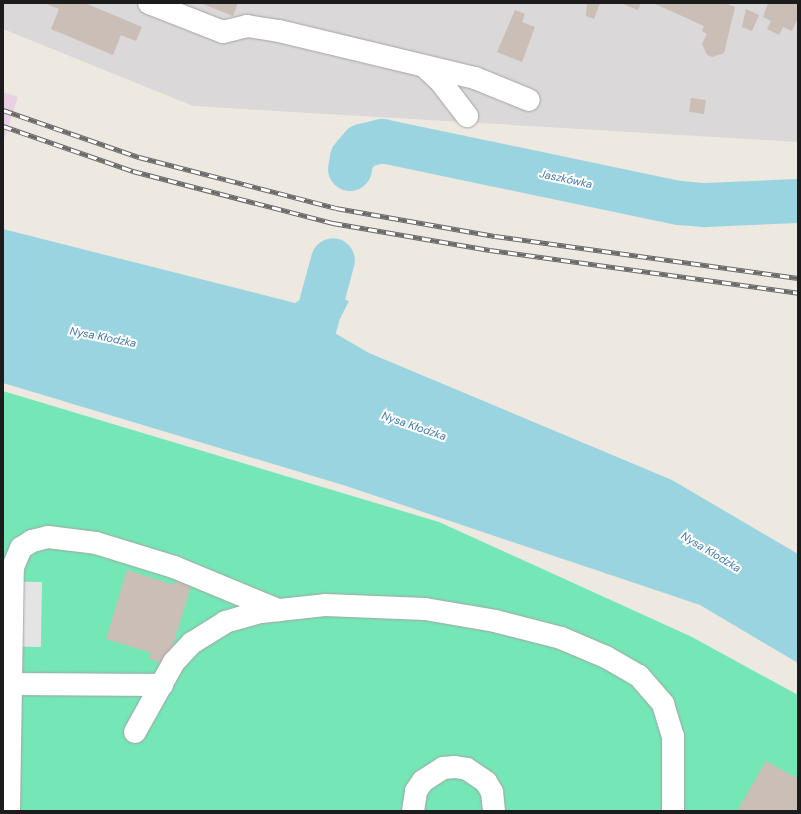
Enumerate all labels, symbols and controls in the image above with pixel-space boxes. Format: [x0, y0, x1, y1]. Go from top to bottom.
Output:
water label: Jaszkówka [538, 167, 594, 191]
water label: Nysa Kłodzka [69, 324, 137, 350]
water label: Nysa Kłodzka [380, 409, 448, 443]
water label: Nysa Kłodzka [679, 529, 743, 575]

